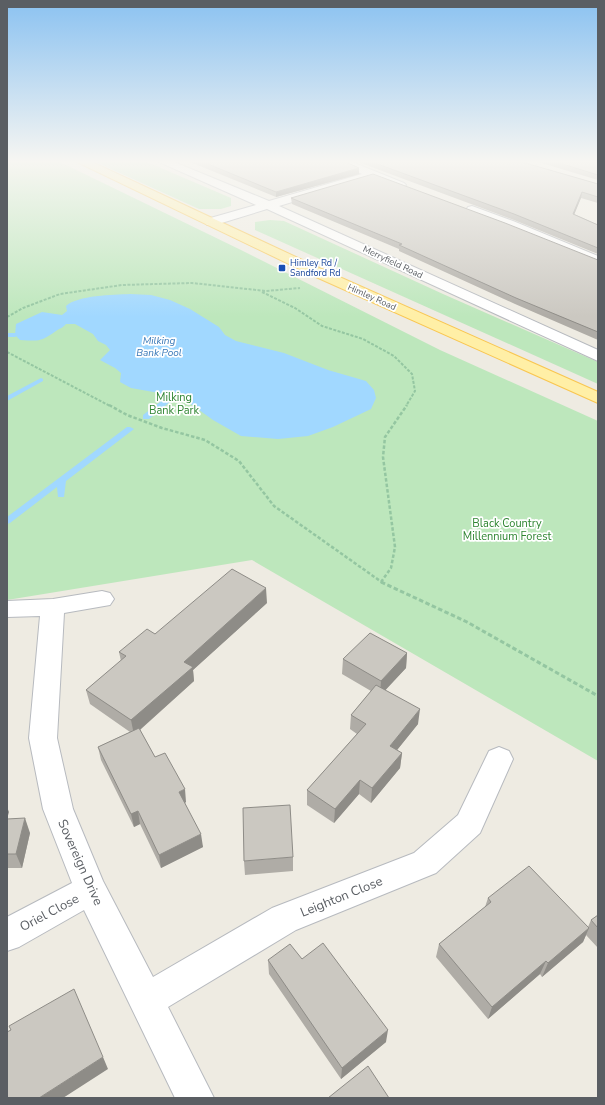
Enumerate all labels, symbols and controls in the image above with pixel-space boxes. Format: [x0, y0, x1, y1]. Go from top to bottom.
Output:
street label: Merryfield Road [361, 243, 425, 281]
place label: Himley Rd / Sandford Rd [290, 257, 340, 279]
marker: Himley Rd / Sandford Rd [277, 263, 287, 273]
street label: Himley Road [346, 281, 398, 313]
water label: Milking Bank Pool [136, 334, 182, 360]
park label: Milking Bank Park [149, 390, 199, 418]
park label: Black Country Millennium Forest [463, 516, 551, 544]
street label: Sovereign Drive [53, 817, 107, 908]
street label: Leighton Close [298, 872, 385, 922]
street label: Oriel Close [17, 890, 82, 936]

